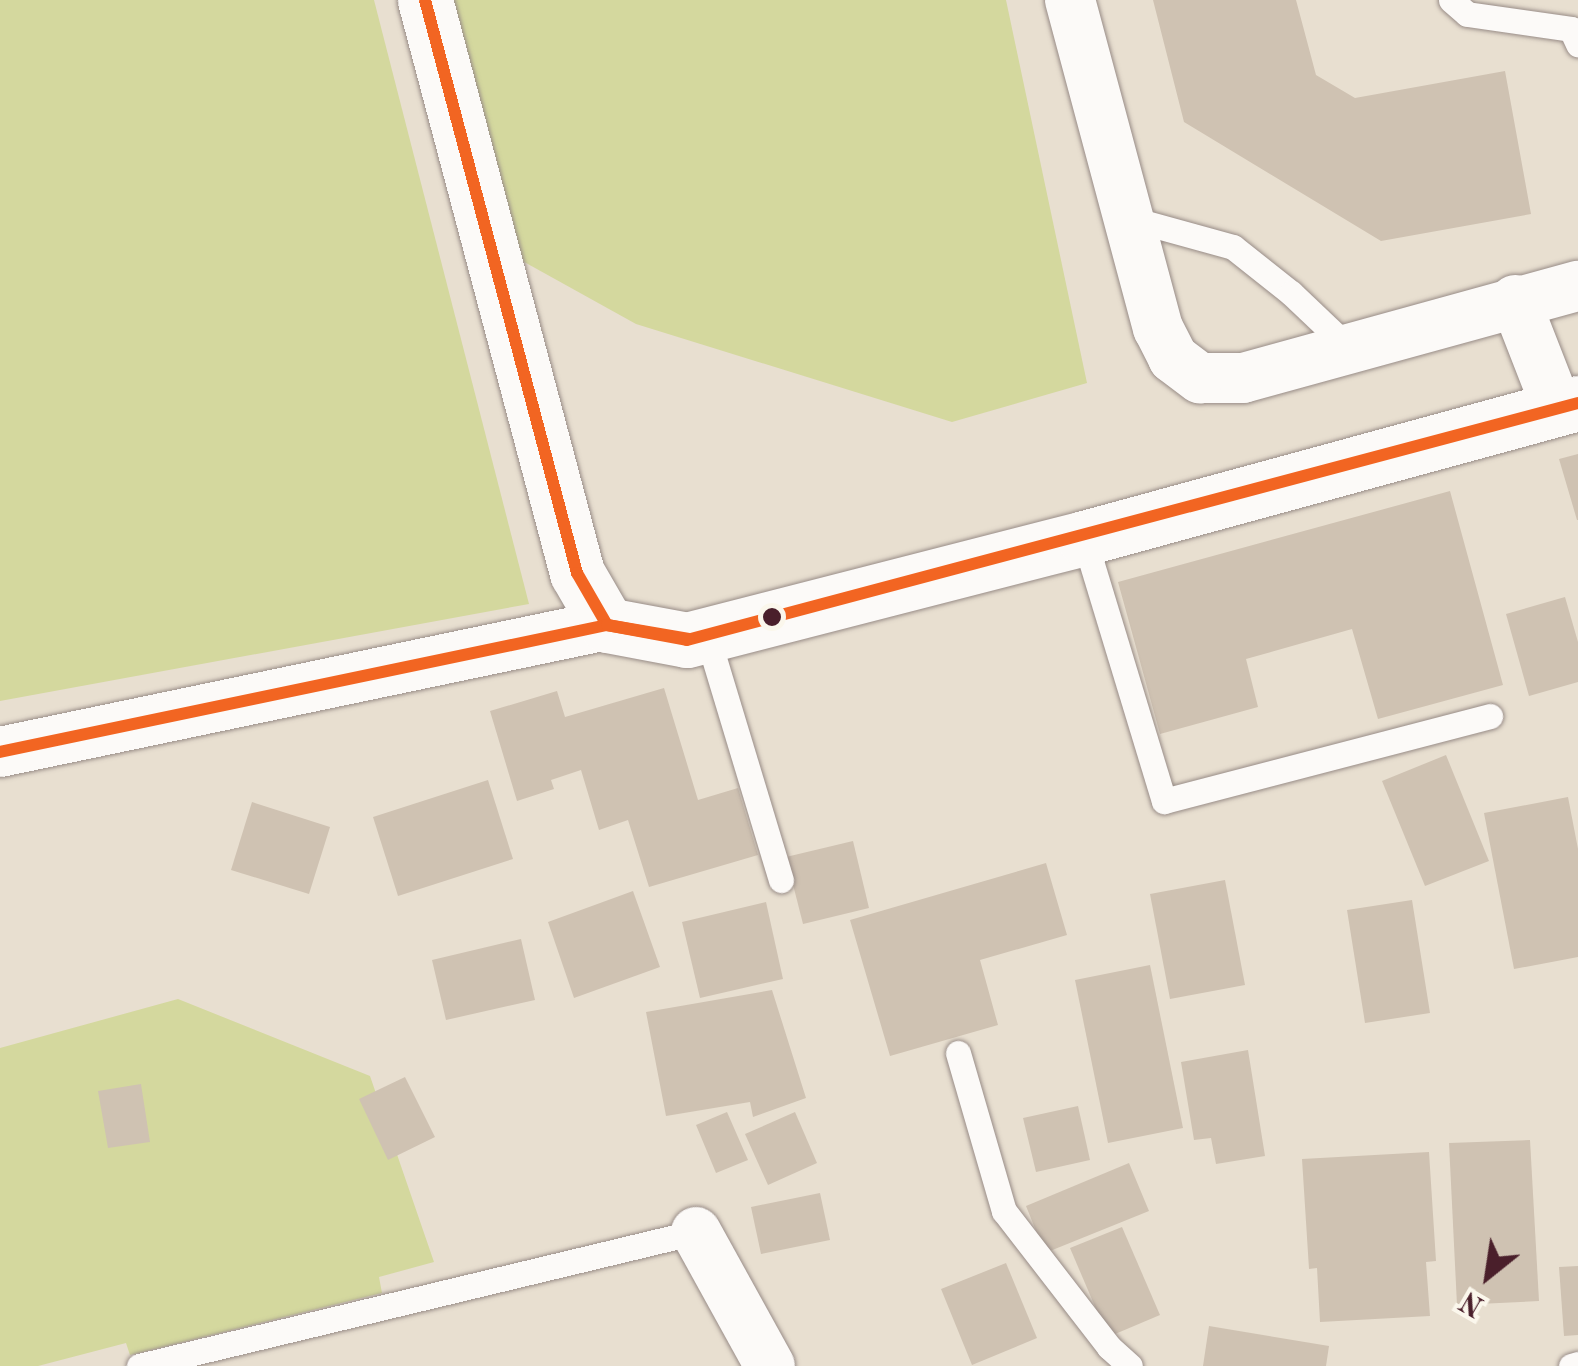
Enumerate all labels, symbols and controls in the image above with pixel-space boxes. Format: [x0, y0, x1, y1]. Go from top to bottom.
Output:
unlabelled marker [762, 607, 782, 627]
north arrow [1438, 1226, 1538, 1326]
text: N [1457, 1285, 1489, 1319]

